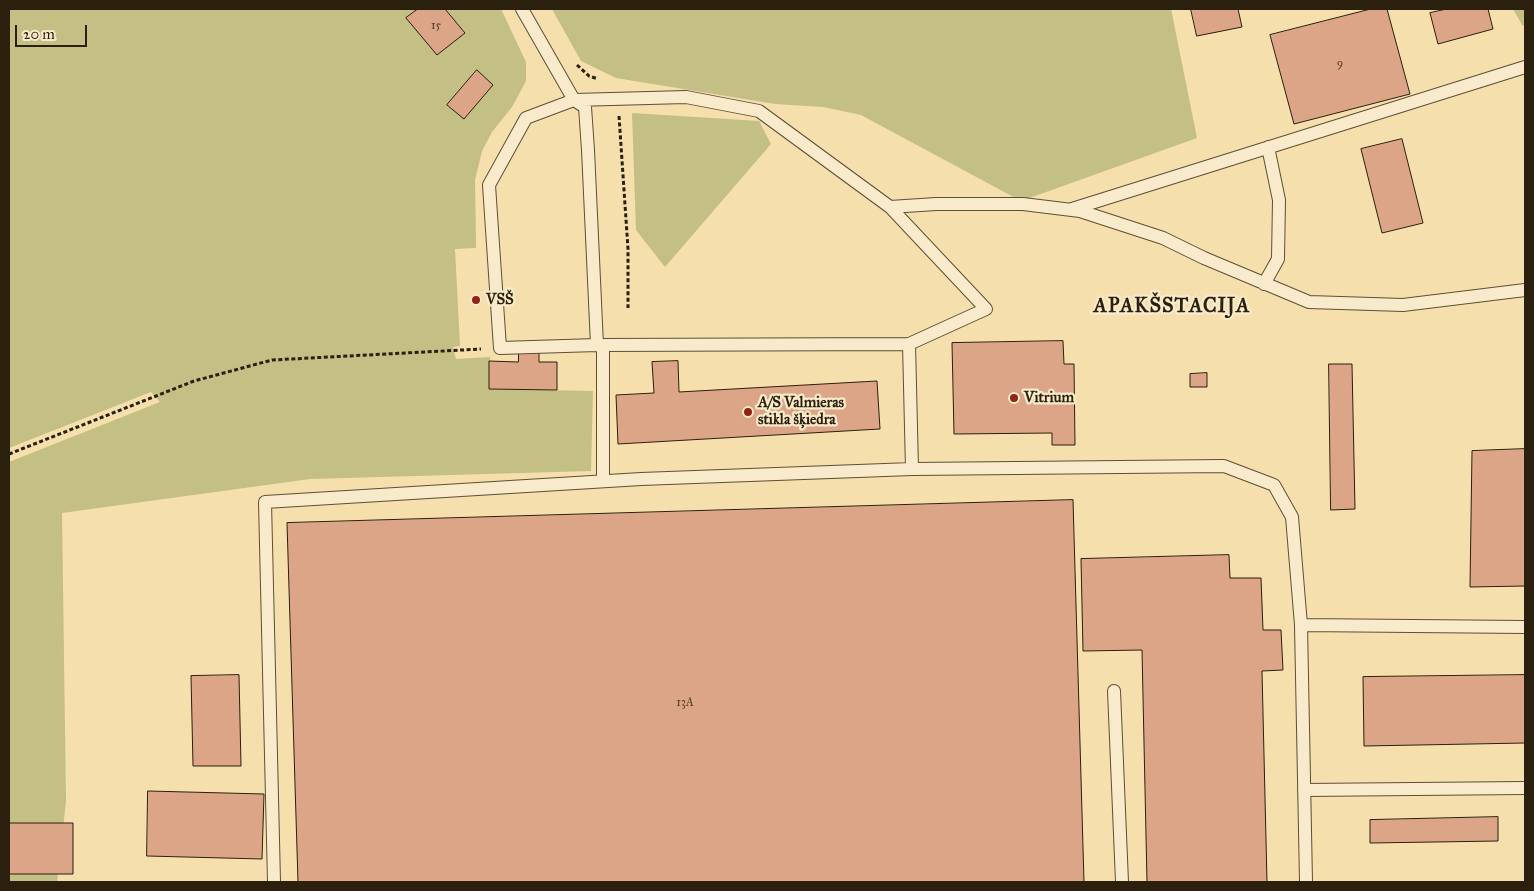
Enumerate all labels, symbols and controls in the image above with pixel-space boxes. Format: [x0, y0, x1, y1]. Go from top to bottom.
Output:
scale bar [18, 15, 90, 47]
house number: 15 [431, 19, 441, 33]
text: 20 m [23, 25, 55, 43]
house number: 9 [1337, 57, 1343, 71]
place label: VSŠ [486, 291, 514, 309]
marker: VSŠ [470, 294, 482, 306]
district label: APAKŠSTACIJA [1092, 295, 1252, 319]
place label: Vitrium [1024, 389, 1074, 407]
marker: Vitrium [1008, 392, 1020, 404]
place label: A/S Valmieras stikla šķiedra [758, 394, 844, 429]
marker: A/S Valmieras stikla šķiedra [742, 406, 754, 418]
house number: 13A [676, 696, 694, 710]

